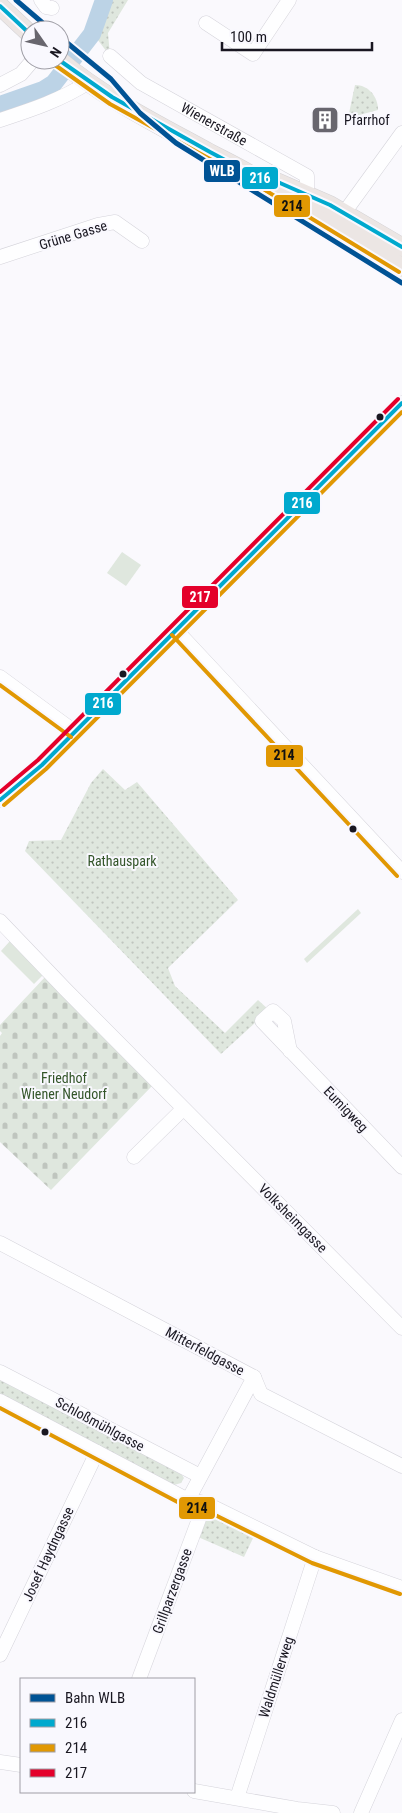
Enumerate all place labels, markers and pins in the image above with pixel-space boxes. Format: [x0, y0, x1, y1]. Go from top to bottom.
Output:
building icon: Pfarrhof [310, 105, 340, 135]
place label: Pfarrhof [344, 112, 390, 128]
unlabelled marker [375, 412, 385, 422]
unlabelled marker [118, 669, 128, 679]
unlabelled marker [348, 824, 358, 834]
unlabelled marker [40, 1427, 50, 1437]

